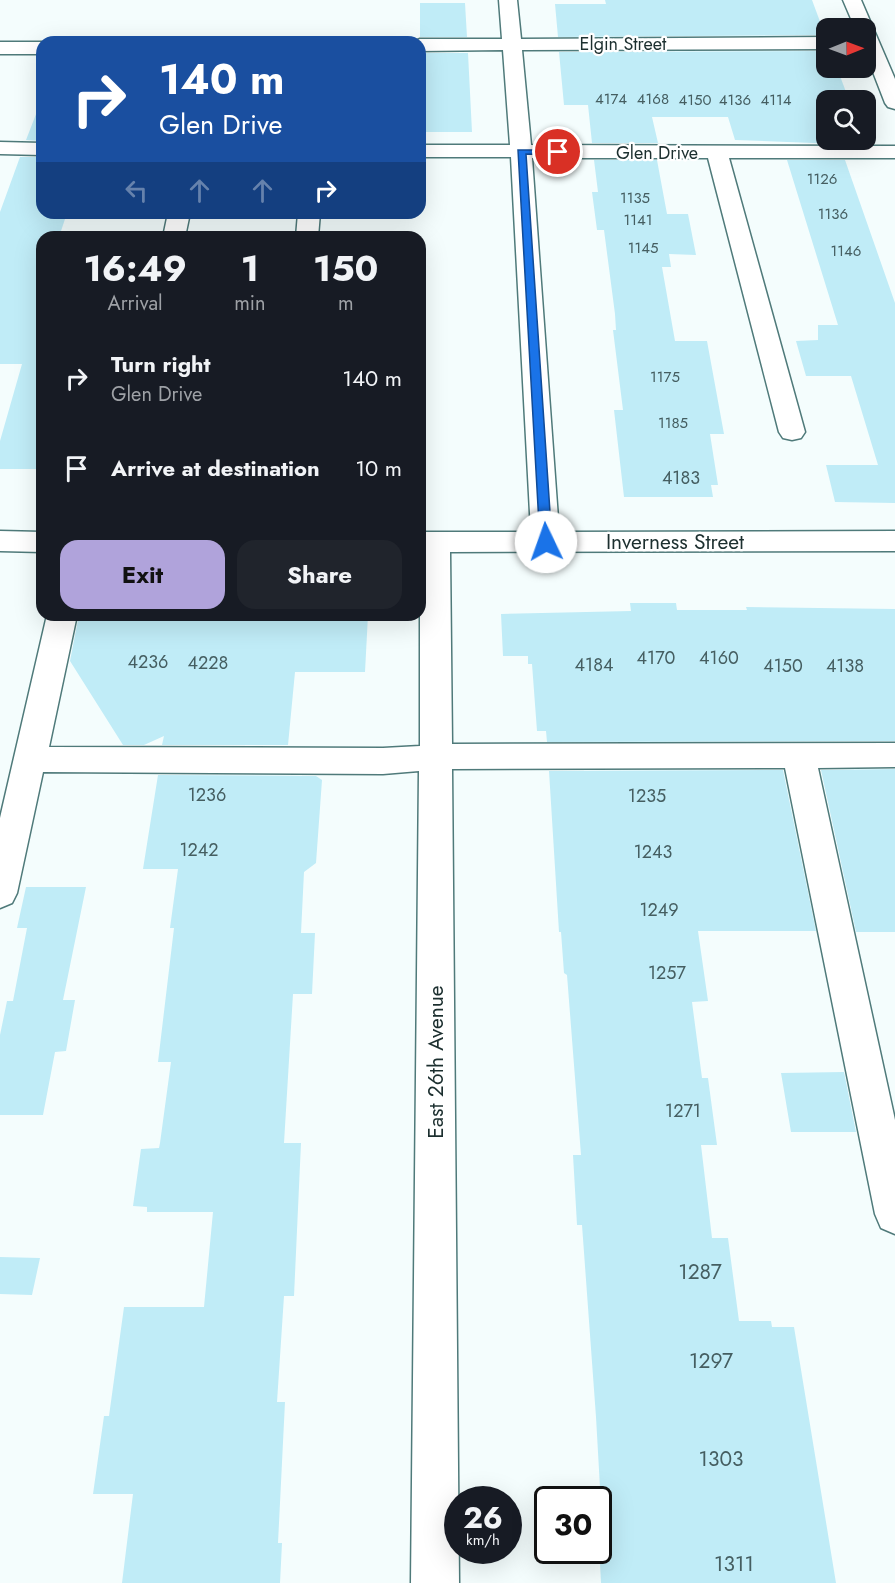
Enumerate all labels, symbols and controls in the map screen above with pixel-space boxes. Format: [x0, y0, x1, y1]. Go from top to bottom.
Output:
north arrow [816, 18, 876, 78]
map controls [816, 18, 876, 150]
street label: Elgin Street [580, 31, 667, 57]
text: 140 m [159, 49, 285, 110]
icon: right [60, 60, 138, 138]
house number: 4174 [595, 88, 627, 110]
house number: 4168 [637, 88, 669, 110]
house number: 4150 [679, 89, 711, 111]
house number: 4136 [719, 89, 751, 111]
house number: 4114 [761, 89, 792, 111]
button: search [816, 90, 876, 150]
text: Glen Drive [159, 105, 282, 144]
pin [532, 126, 583, 177]
icon: arrive [541, 135, 574, 168]
street label: Glen Drive [616, 140, 698, 166]
house number: 1126 [807, 168, 837, 190]
icon: left [120, 174, 153, 207]
icon: ahead [183, 174, 216, 207]
icon: ahead [246, 174, 279, 207]
icon: right [309, 174, 342, 207]
house number: 1135 [620, 187, 650, 209]
house number: 1136 [818, 203, 848, 225]
house number: 1141 [624, 209, 653, 231]
house number: 1145 [628, 237, 658, 259]
house number: 1146 [831, 240, 861, 262]
text: 16:49 [84, 242, 187, 294]
text: 1 [241, 242, 259, 294]
text: 150 [313, 242, 378, 294]
text: Arrival [108, 289, 163, 318]
text: min [234, 289, 266, 318]
text: m [338, 289, 354, 318]
text: Turn right [111, 348, 211, 380]
icon: right [60, 362, 93, 395]
text: 140 m [342, 362, 402, 394]
house number: 1175 [650, 366, 680, 388]
text: Glen Drive [111, 380, 202, 409]
house number: 1185 [658, 412, 688, 434]
icon: arrive [60, 452, 93, 485]
text: Arrive at destination [111, 452, 320, 484]
text: 10 m [355, 452, 402, 484]
house number: 4183 [662, 465, 700, 491]
position arrow [514, 510, 578, 574]
street label: Inverness Street [606, 527, 744, 557]
button: Exit [60, 540, 225, 609]
button: Share [237, 540, 402, 609]
house number: 4170 [637, 645, 676, 671]
house number: 4160 [699, 645, 739, 671]
house number: 4236 [128, 649, 168, 675]
house number: 4228 [188, 650, 228, 676]
house number: 4184 [575, 652, 613, 678]
house number: 4150 [763, 653, 803, 679]
house number: 4138 [826, 653, 864, 679]
house number: 1236 [188, 782, 226, 808]
house number: 1235 [628, 783, 666, 809]
house number: 1242 [179, 837, 219, 863]
house number: 1243 [634, 839, 672, 865]
house number: 1249 [639, 897, 679, 923]
house number: 1257 [648, 960, 687, 986]
street label: East 26th Avenue [421, 985, 451, 1139]
house number: 1271 [665, 1098, 701, 1124]
house number: 1287 [678, 1257, 722, 1287]
house number: 1297 [689, 1346, 733, 1376]
house number: 1303 [699, 1444, 743, 1474]
speed limit sign: 30 [534, 1486, 612, 1564]
text: 26 [463, 1496, 503, 1539]
text: km/h [466, 1529, 500, 1551]
house number: 1311 [714, 1549, 754, 1579]

